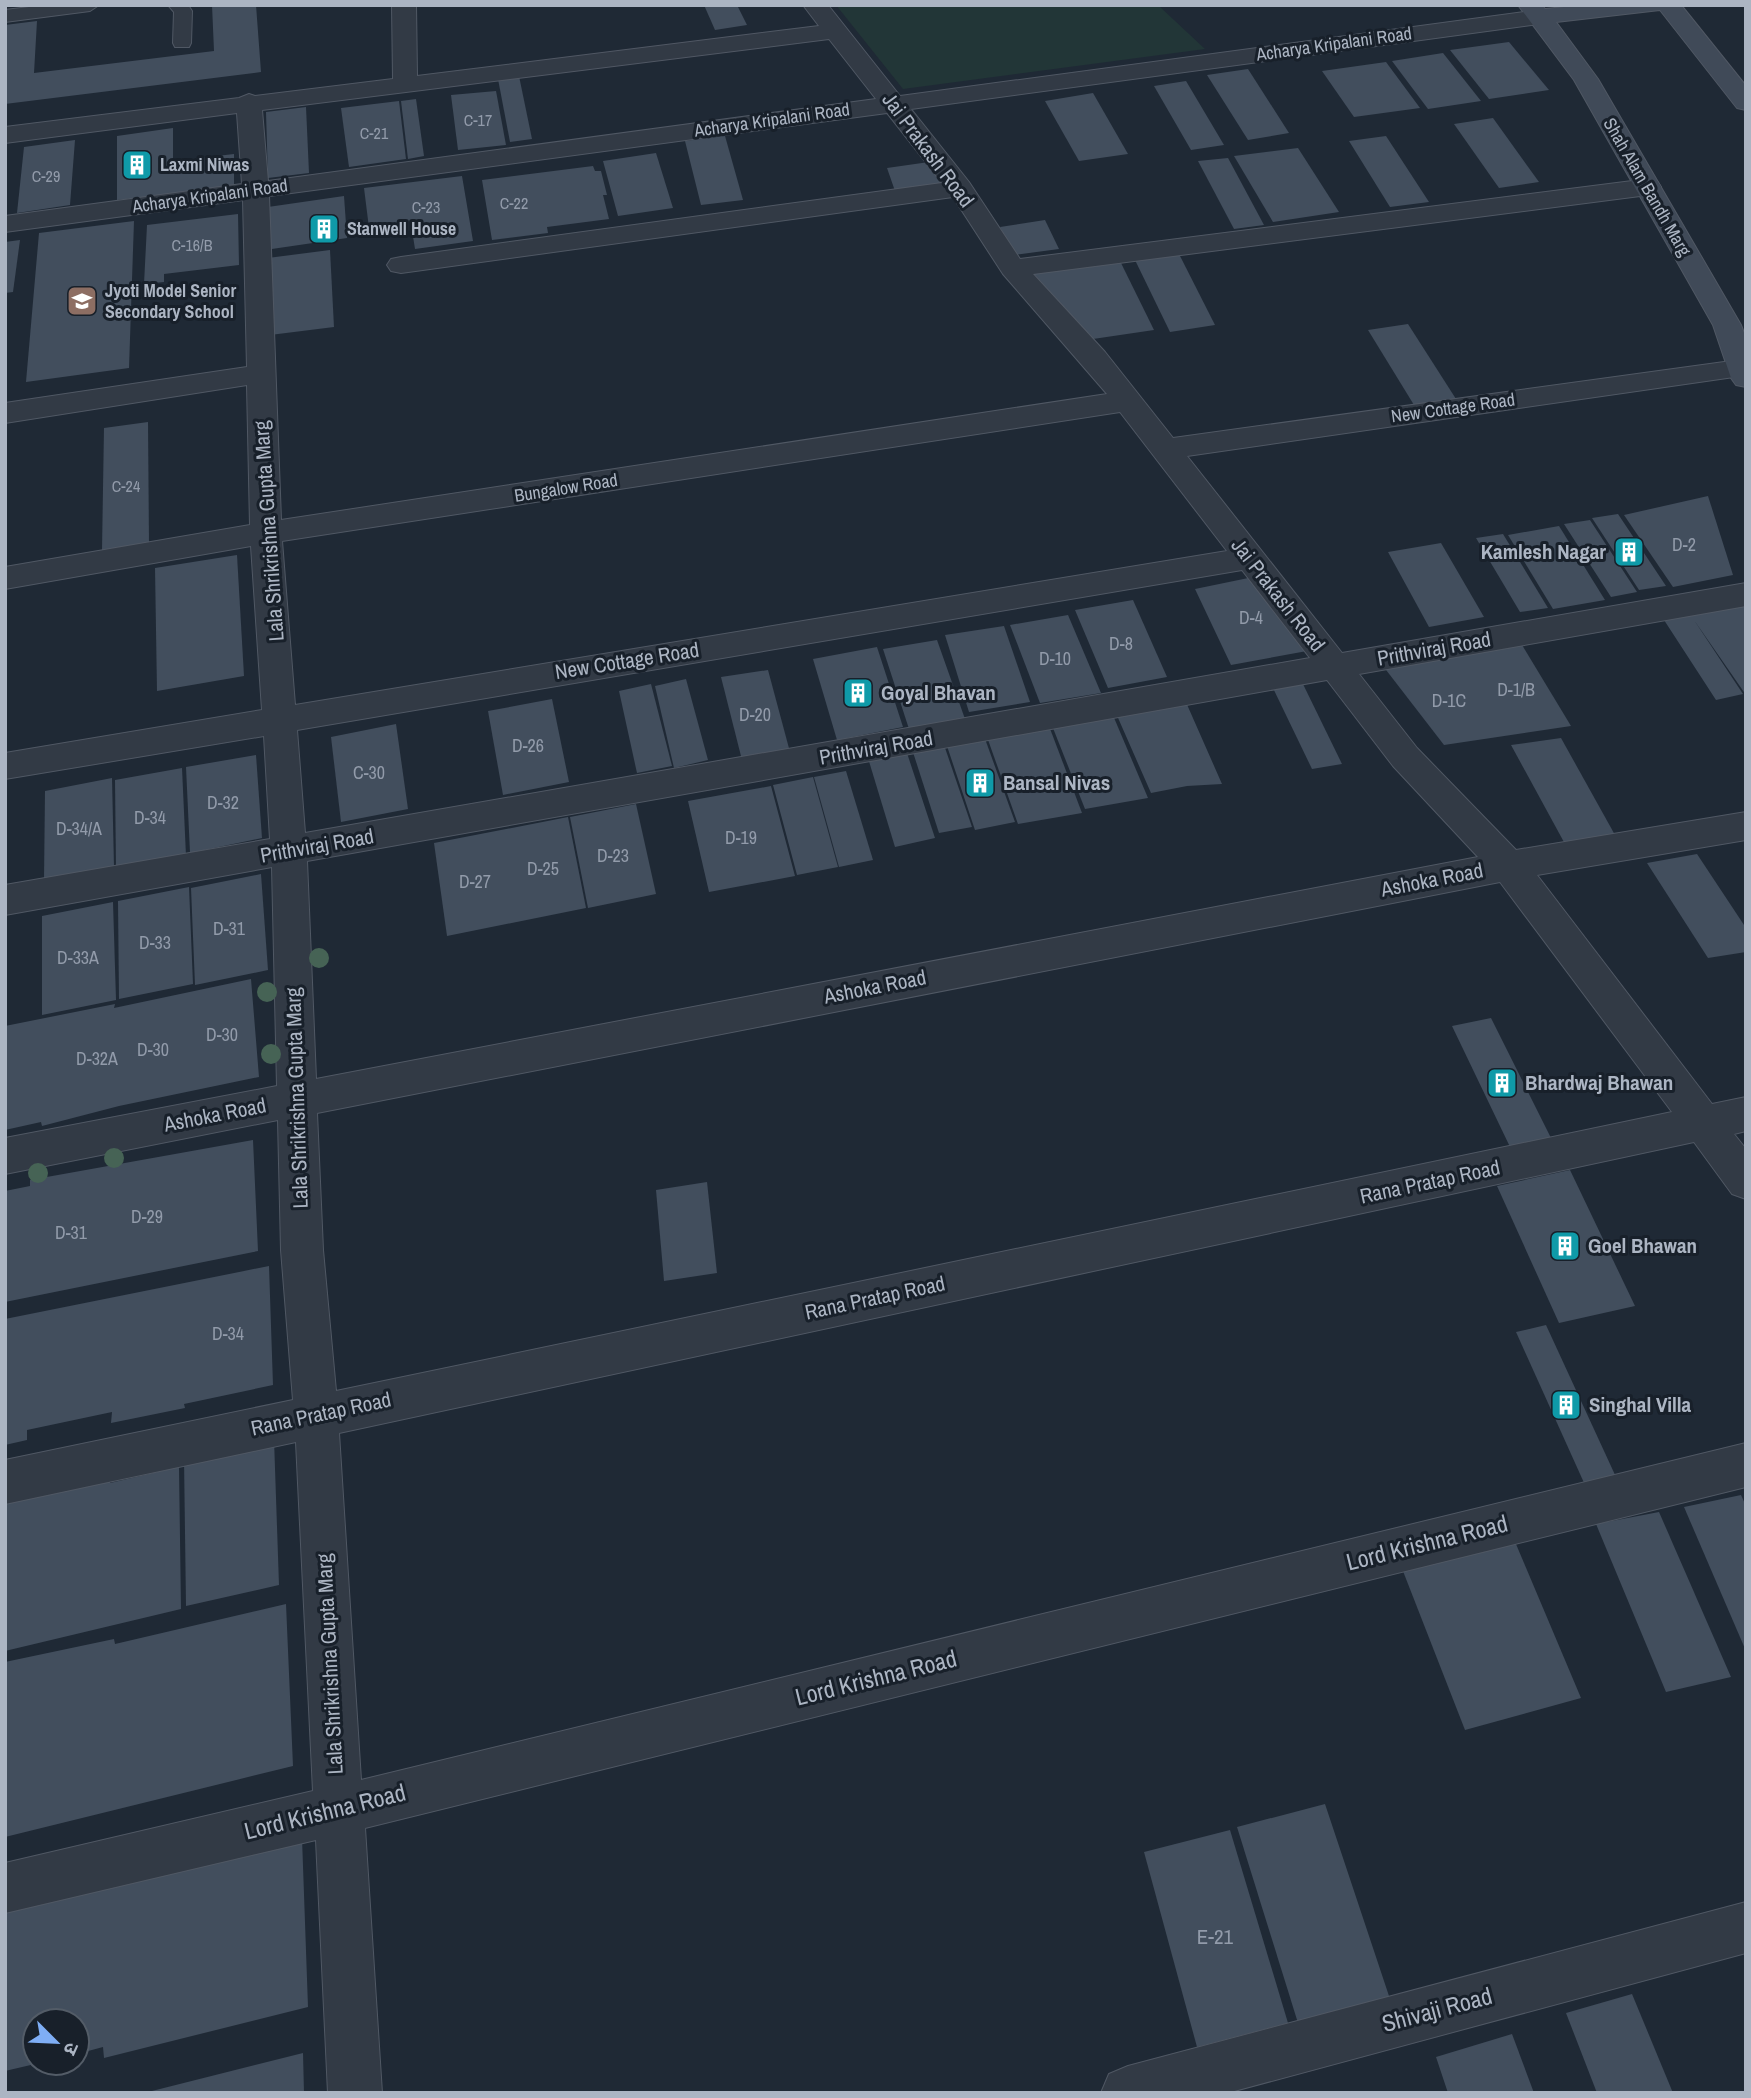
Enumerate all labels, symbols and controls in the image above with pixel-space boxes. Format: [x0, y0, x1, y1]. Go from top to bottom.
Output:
street label: Acharya Kripalani Road [1254, 20, 1413, 67]
street label: Jai Prakash Road [876, 86, 981, 213]
street label: Acharya Kripalani Road [692, 96, 851, 143]
house number: C-17 [464, 109, 492, 131]
street label: Shah Alam Bandh Marg [1598, 113, 1698, 261]
house number: C-21 [360, 122, 389, 144]
building icon: Laxmi Niwas [120, 148, 154, 182]
place label: Laxmi Niwas [160, 152, 249, 177]
house number: C-29 [32, 165, 60, 187]
street label: Acharya Kripalani Road [130, 172, 289, 219]
house number: C-22 [500, 192, 528, 214]
house number: C-23 [412, 196, 440, 218]
building icon: Stanwell House [307, 212, 341, 246]
place label: Stanwell House [347, 216, 456, 241]
house number: C-16/B [172, 234, 213, 256]
place label: Jyoti Model Senior Secondary School [105, 278, 236, 324]
school or university icon: Jyoti Model Senior Secondary School [65, 284, 99, 318]
street label: New Cottage Road [1389, 386, 1516, 429]
street label: Lala Shrikrishna Gupta Marg [246, 419, 291, 642]
street label: Bungalow Road [513, 467, 619, 508]
house number: C-24 [112, 475, 140, 497]
street label: Jai Prakash Road [1225, 532, 1332, 658]
house number: D-2 [1672, 532, 1696, 557]
building icon: Kamlesh Nagar [1612, 535, 1646, 569]
place label: Kamlesh Nagar [1481, 537, 1606, 566]
house number: D-4 [1239, 605, 1263, 630]
street label: Prithviraj Road [1375, 624, 1493, 673]
house number: D-8 [1109, 631, 1133, 656]
street label: New Cottage Road [553, 635, 701, 686]
house number: D-10 [1039, 646, 1071, 671]
building icon: Goyal Bhavan [841, 676, 875, 710]
house number: D-1/B [1497, 677, 1535, 702]
place label: Goyal Bhavan [881, 678, 996, 707]
house number: D-1C [1432, 688, 1466, 713]
house number: D-20 [739, 702, 771, 727]
street label: Prithviraj Road [817, 723, 935, 772]
house number: D-26 [512, 733, 544, 758]
house number: C-30 [353, 760, 385, 785]
building icon: Bansal Nivas [963, 766, 997, 800]
place label: Bansal Nivas [1003, 768, 1110, 797]
house number: D-32 [207, 790, 239, 815]
house number: D-34 [134, 805, 166, 830]
house number: D-34/A [56, 816, 102, 841]
street label: Prithviraj Road [258, 821, 376, 870]
house number: D-19 [725, 825, 757, 850]
house number: D-23 [597, 843, 629, 868]
street label: Ashoka Road [1377, 855, 1485, 904]
house number: D-25 [527, 856, 559, 881]
house number: D-27 [459, 869, 491, 894]
house number: D-31 [213, 916, 246, 941]
house number: D-33 [139, 930, 171, 955]
house number: D-33A [57, 945, 99, 970]
street label: Ashoka Road [820, 962, 928, 1011]
street label: Lala Shrikrishna Gupta Marg [278, 987, 315, 1209]
house number: D-30 [206, 1022, 238, 1047]
house number: D-30 [137, 1037, 169, 1062]
house number: D-32A [76, 1046, 118, 1071]
building icon: Bhardwaj Bhawan [1485, 1066, 1519, 1100]
place label: Bhardwaj Bhawan [1525, 1068, 1673, 1097]
street label: Ashoka Road [160, 1090, 268, 1139]
street label: Rana Pratap Road [1357, 1152, 1503, 1211]
house number: D-29 [131, 1204, 163, 1229]
house number: D-31 [55, 1220, 88, 1245]
building icon: Goel Bhawan [1548, 1229, 1582, 1263]
place label: Goel Bhawan [1588, 1231, 1697, 1260]
street label: Rana Pratap Road [802, 1268, 948, 1327]
house number: D-34 [212, 1321, 244, 1346]
street label: Rana Pratap Road [248, 1384, 394, 1443]
building icon: Singhal Villa [1549, 1388, 1583, 1422]
place label: Singhal Villa [1589, 1390, 1692, 1419]
street label: Lord Krishna Road [1343, 1507, 1511, 1578]
street label: Lala Shrikrishna Gupta Marg [309, 1552, 350, 1775]
street label: Lord Krishna Road [792, 1642, 960, 1713]
street label: Lord Krishna Road [241, 1776, 409, 1847]
house number: E-21 [1197, 1922, 1234, 1951]
street label: Shivaji Road [1378, 1979, 1495, 2039]
north arrow [21, 2007, 91, 2077]
text: उ [57, 2039, 86, 2060]

